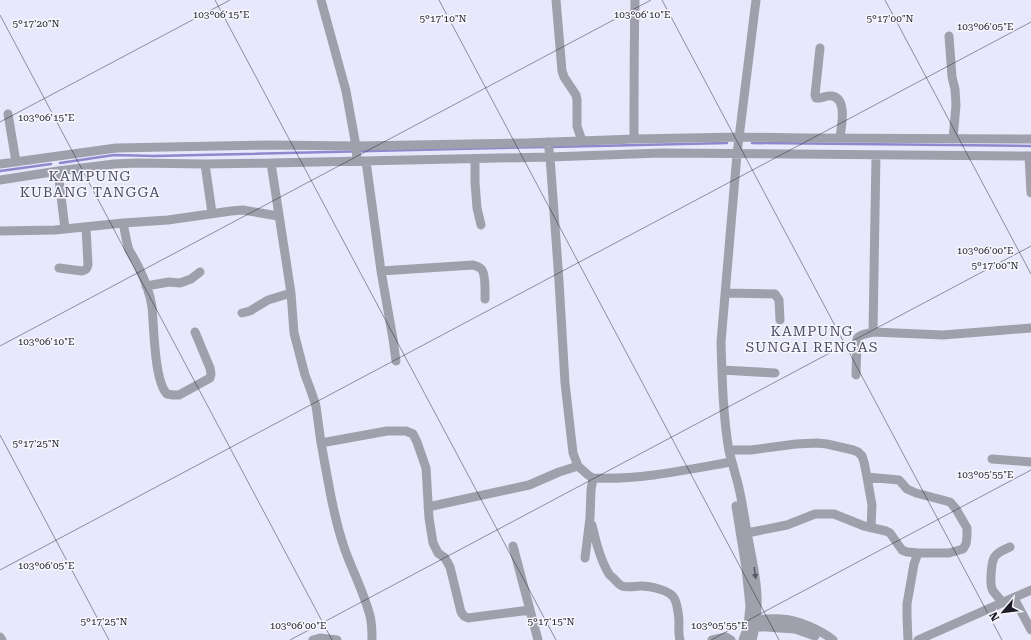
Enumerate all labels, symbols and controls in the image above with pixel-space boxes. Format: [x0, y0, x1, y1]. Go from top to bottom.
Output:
text: 103°06'15"E [193, 9, 249, 20]
text: 103°06'10"E [614, 9, 670, 20]
text: 5°17'10"N [419, 13, 467, 24]
text: 5°17'00"N [866, 13, 914, 24]
text: 5°17'20"N [12, 18, 60, 29]
text: 103°06'05"E [957, 21, 1013, 32]
text: 103°06'15"E [18, 112, 74, 123]
district label: KAMPUNG KUBANG TANGGA [20, 168, 160, 200]
text: 103°06'00"E [957, 245, 1013, 256]
text: 5°17'00"N [971, 260, 1019, 271]
district label: KAMPUNG SUNGAI RENGAS [745, 323, 879, 355]
text: 103°06'10"E [18, 336, 74, 347]
text: 5°17'25"N [12, 438, 60, 449]
text: 103°05'55"E [957, 469, 1013, 480]
text: 103°06'05"E [18, 560, 74, 571]
one-way arrow [752, 567, 758, 579]
north arrow [983, 592, 1023, 632]
text: N [987, 609, 1002, 623]
text: 5°17'25"N [80, 616, 128, 627]
text: 5°17'15"N [527, 616, 575, 627]
text: 103°06'00"E [270, 620, 326, 631]
text: 103°05'55"E [691, 620, 747, 631]

